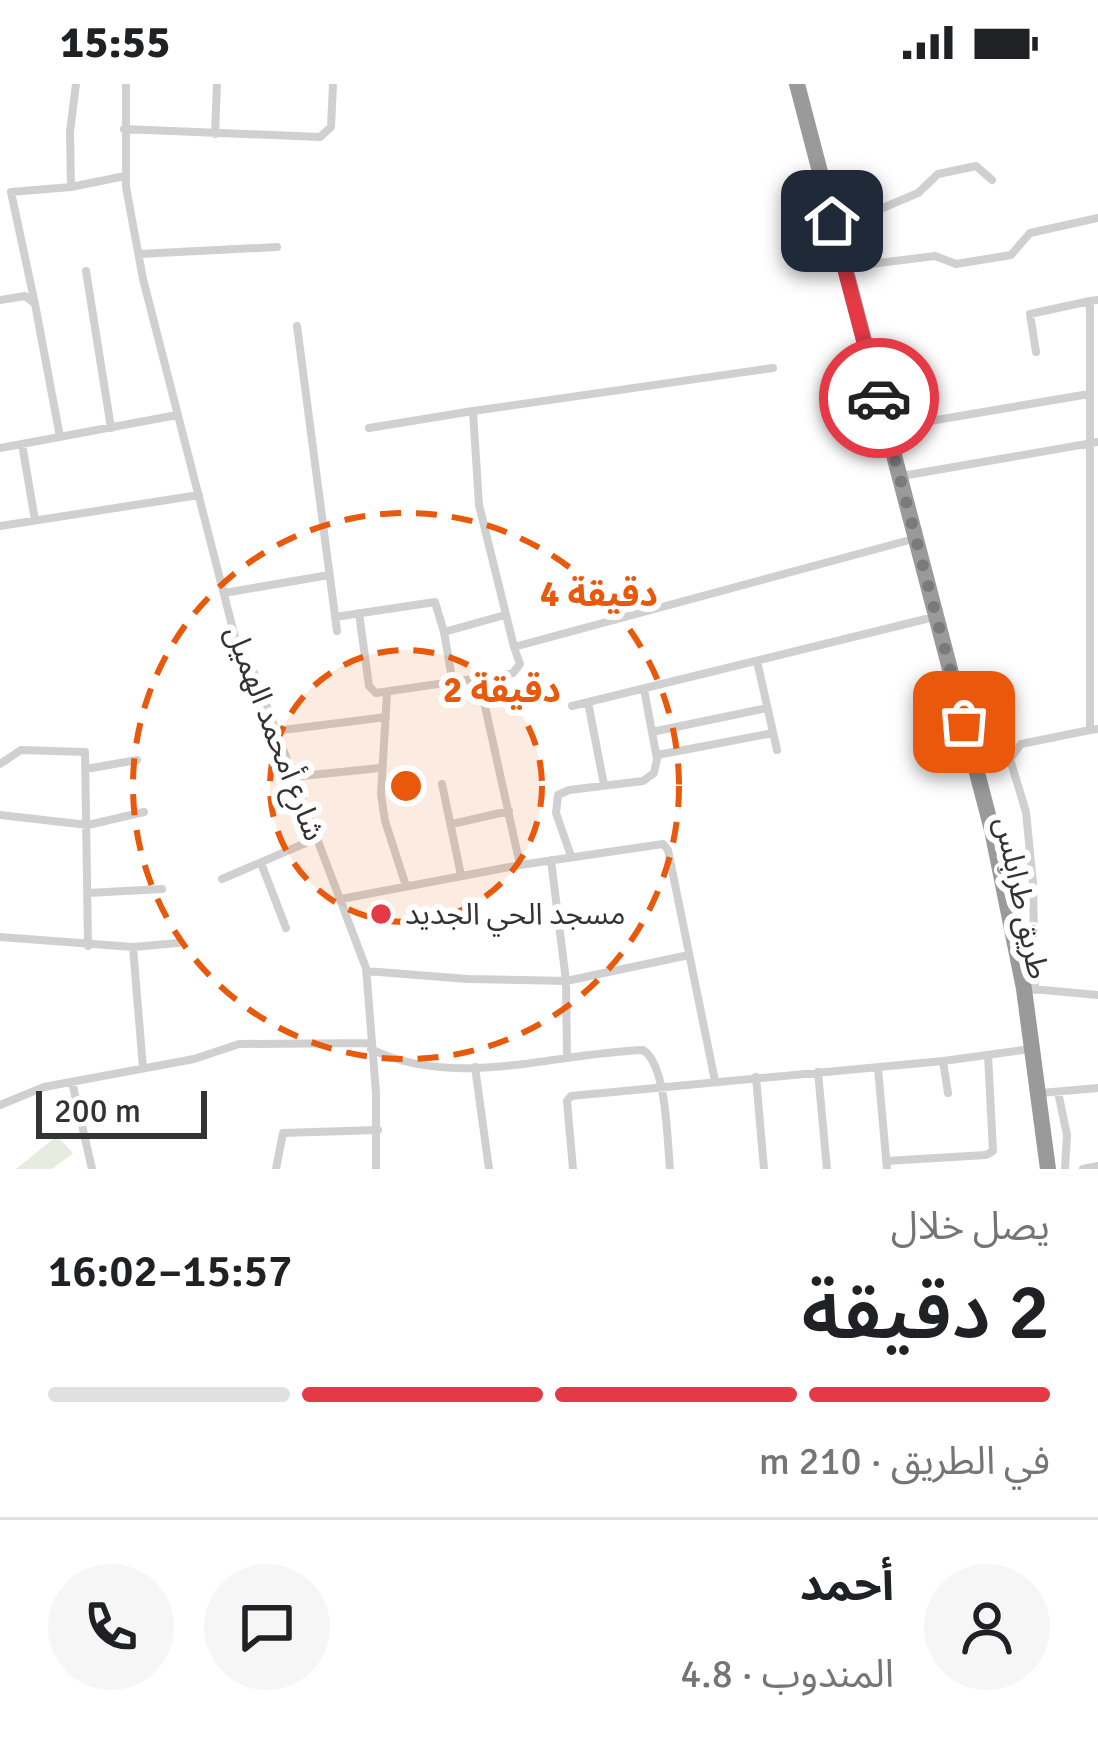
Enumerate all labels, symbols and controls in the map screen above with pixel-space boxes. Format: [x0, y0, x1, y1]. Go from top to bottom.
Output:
text: 15:55 [60, 15, 170, 70]
pin [781, 170, 883, 272]
icon: home [799, 188, 865, 254]
courier [819, 338, 939, 458]
icon: car [846, 365, 912, 431]
text: 4 دقيقة [540, 572, 658, 617]
street label: شارع أمحمد الهميل [214, 620, 333, 847]
text: 2 دقيقة [443, 668, 561, 713]
pin [913, 671, 1015, 773]
icon: bag [931, 689, 997, 755]
centre of rings [385, 765, 427, 807]
street label: طريق طرابلس [986, 814, 1057, 983]
place label: مسجد الحي الجديد [405, 896, 626, 937]
marker: مسجد الحي الجديد [368, 901, 394, 927]
scale bar [36, 1085, 207, 1138]
text: 200 m [54, 1091, 141, 1132]
text: يصل خلال [891, 1202, 1050, 1250]
text: 15:57–16:02 [48, 1244, 292, 1299]
text: 2 دقيقة [801, 1265, 1050, 1361]
text: في الطريق · 210 m [759, 1437, 1050, 1485]
text: أحمد [800, 1558, 894, 1613]
button: phone [48, 1564, 174, 1690]
button: chat [204, 1564, 330, 1690]
button: person [924, 1564, 1050, 1690]
text: المندوب · 4.8 [680, 1650, 894, 1698]

